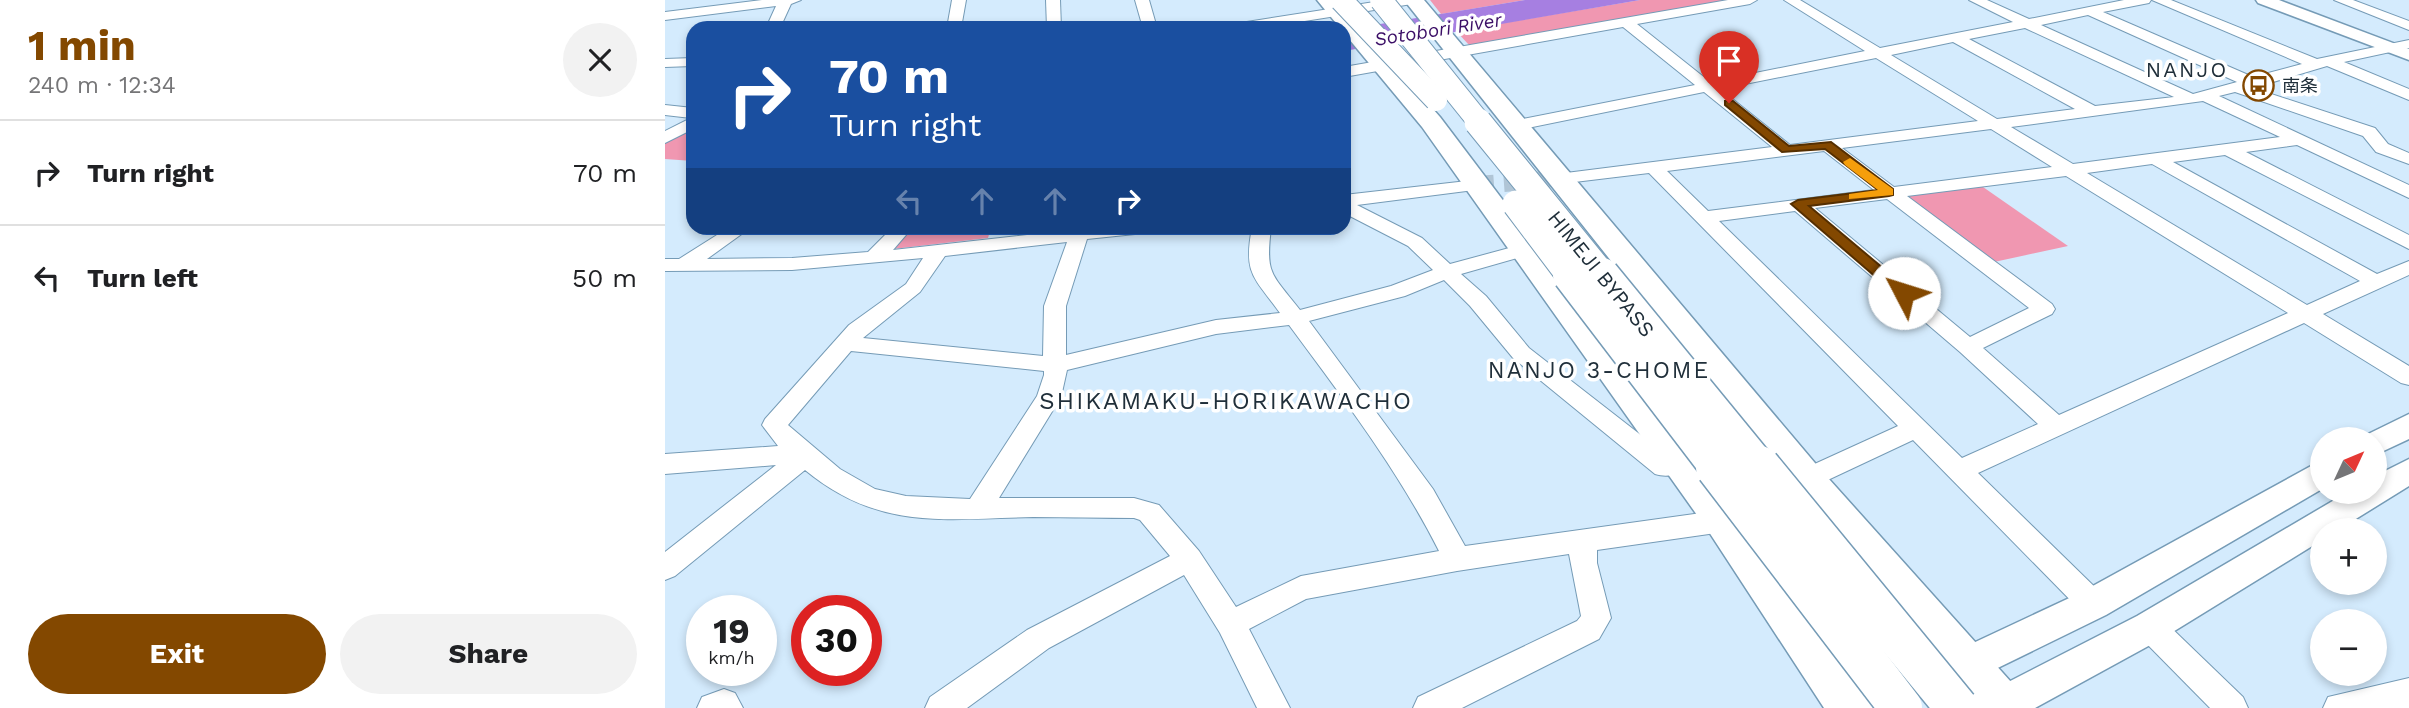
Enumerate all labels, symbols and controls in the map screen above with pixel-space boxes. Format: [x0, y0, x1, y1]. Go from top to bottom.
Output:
water label: Sotobori River [1373, 8, 1504, 51]
text: 1 min [28, 21, 136, 70]
button: close [563, 23, 637, 97]
pin [1699, 31, 1759, 103]
icon: arrive [1710, 42, 1748, 80]
text: 70 m [829, 47, 949, 105]
icon: right [714, 49, 805, 140]
district label: NANJO [2146, 57, 2228, 82]
bus stop icon: 南条 [2242, 69, 2276, 103]
text: 240 m · 12:34 [28, 72, 176, 99]
place label: 南条 [2282, 75, 2318, 96]
text: Turn right [829, 106, 981, 144]
icon: right [28, 154, 66, 192]
text: Turn right [87, 158, 214, 188]
text: 70 m [573, 158, 637, 188]
icon: left [890, 182, 928, 220]
icon: ahead [963, 182, 1001, 220]
icon: ahead [1036, 182, 1074, 220]
icon: right [1109, 182, 1147, 220]
street label: HIMEJI BYPASS [1543, 205, 1660, 342]
position arrow [1867, 256, 1941, 330]
icon: left [28, 259, 66, 297]
text: Turn left [87, 263, 198, 293]
text: 50 m [572, 263, 637, 293]
district label: NANJO 3-CHOME [1488, 357, 1710, 384]
district label: SHIKAMAKU-HORIKAWACHO [1039, 387, 1413, 415]
north arrow [2310, 427, 2387, 504]
map controls [2310, 427, 2387, 686]
button: + [2310, 518, 2387, 595]
speed limit sign: 30 [791, 595, 882, 686]
button: − [2310, 609, 2387, 686]
text: 19 [713, 610, 750, 652]
button: Exit [28, 614, 326, 694]
button: Share [340, 614, 637, 694]
text: km/h [708, 647, 755, 668]

